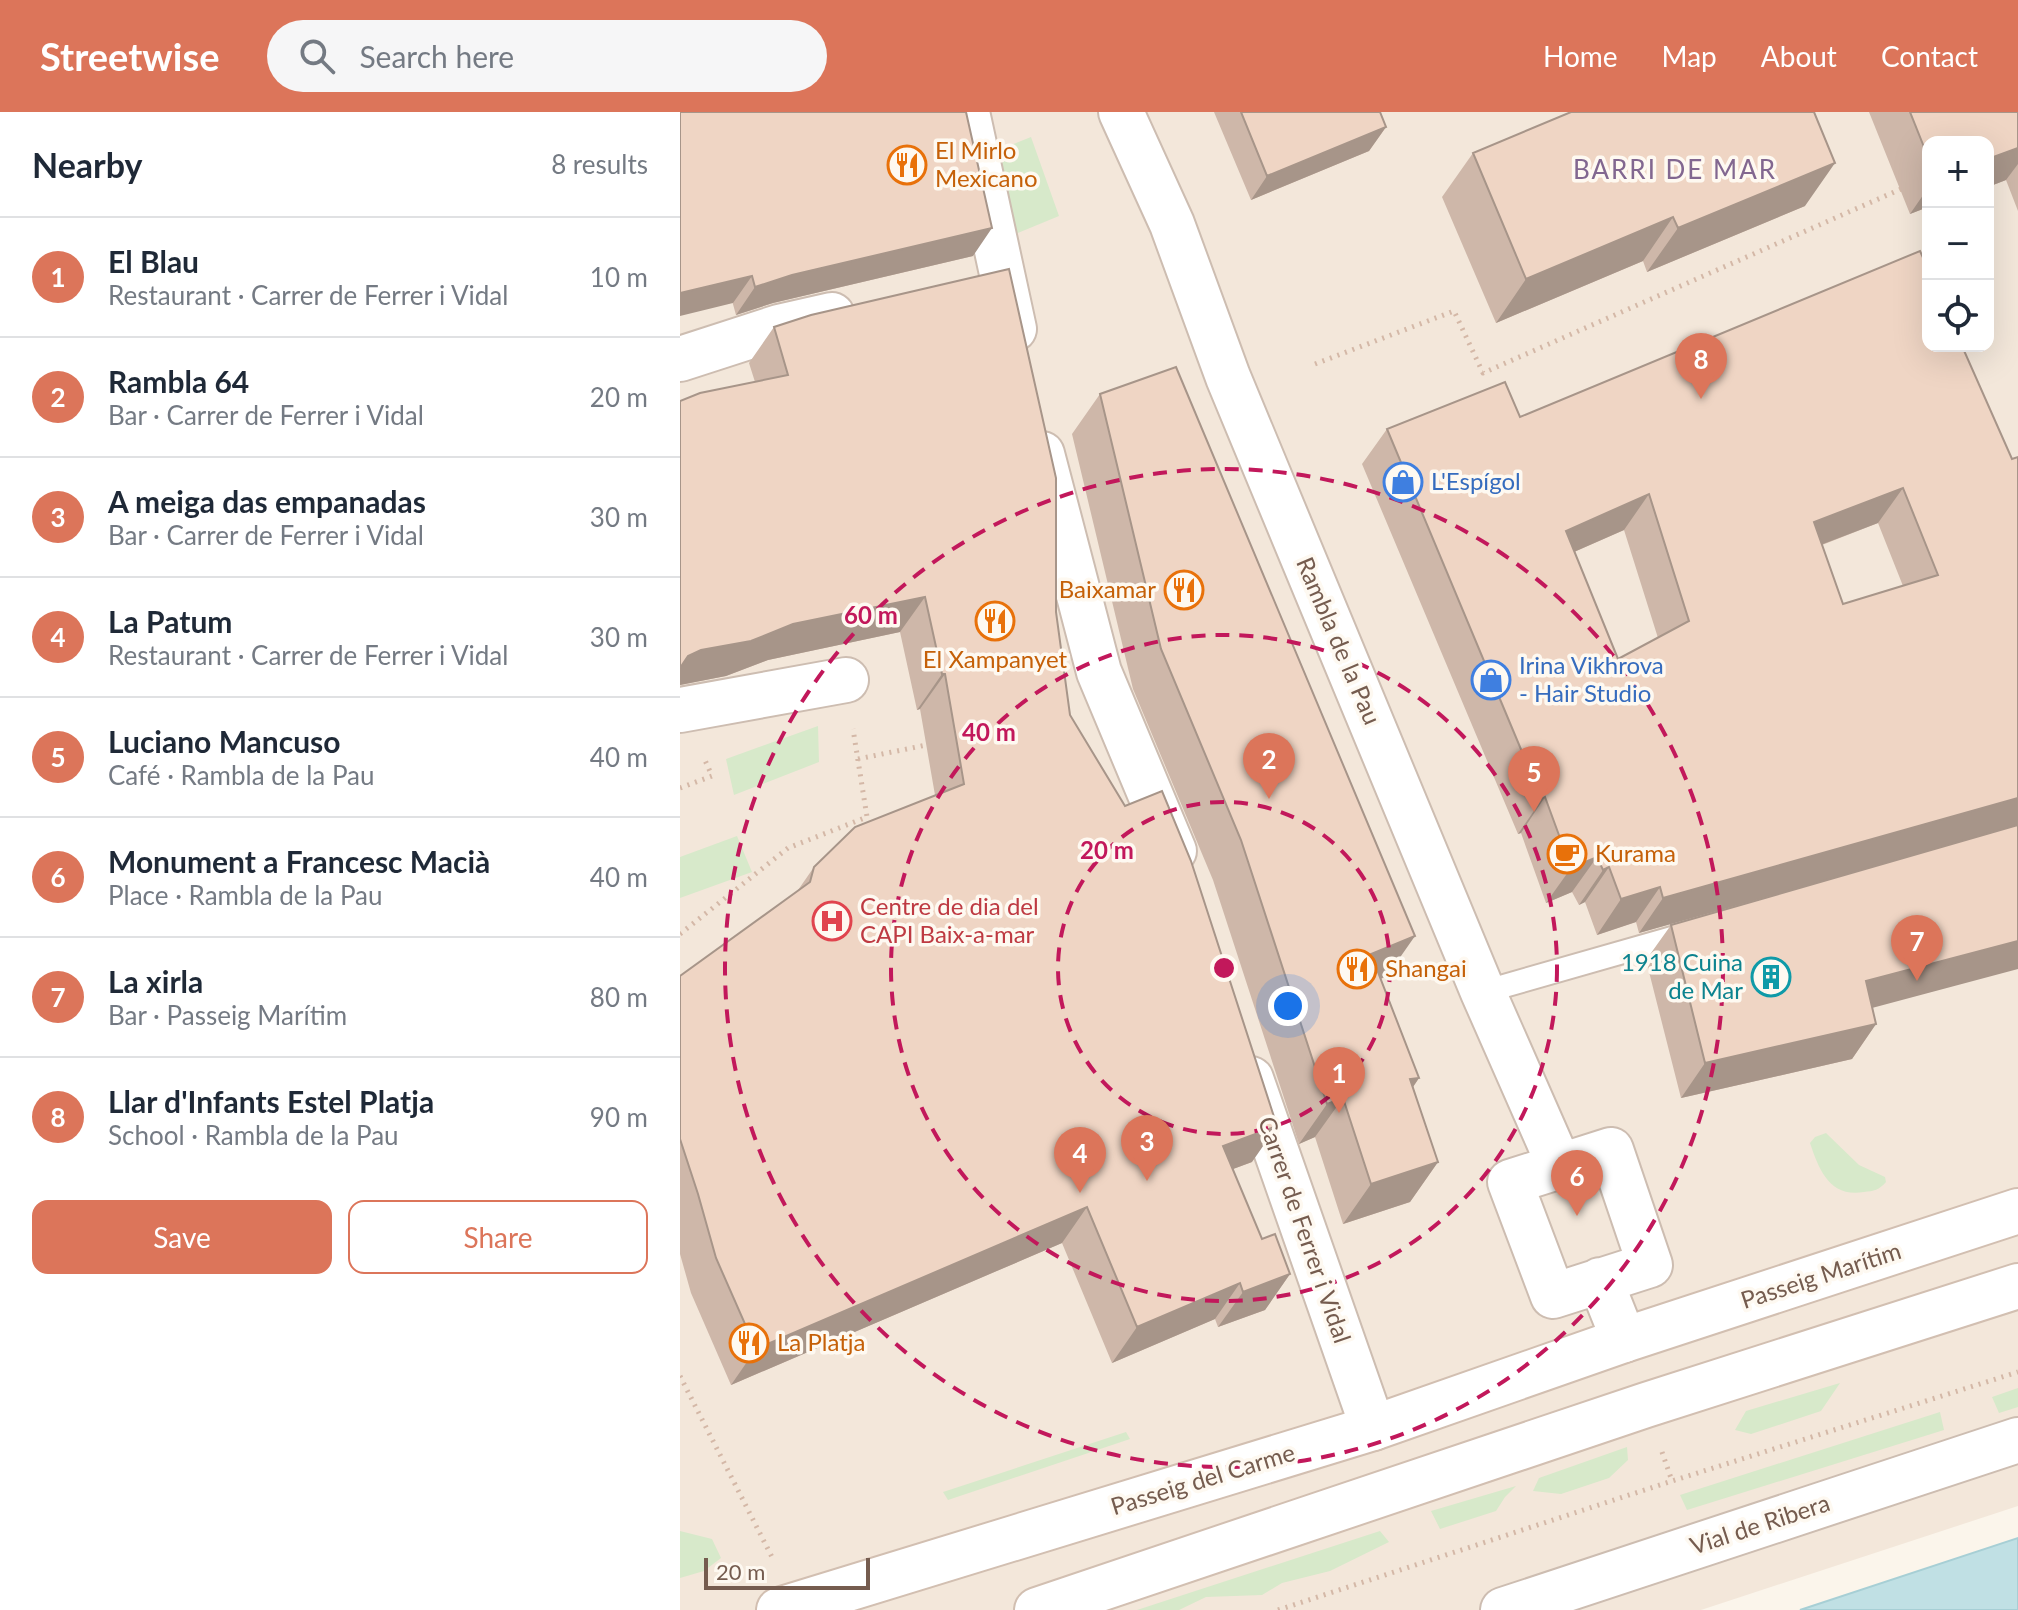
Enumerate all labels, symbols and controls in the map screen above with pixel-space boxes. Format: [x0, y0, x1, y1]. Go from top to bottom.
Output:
search box [267, 20, 827, 92]
text: Streetwise [40, 33, 219, 79]
icon: search [295, 34, 339, 78]
text: Search here [359, 38, 514, 74]
text: Home [1543, 39, 1618, 73]
text: Map [1662, 39, 1717, 73]
text: About [1761, 39, 1837, 73]
text: Contact [1881, 39, 1978, 73]
place label: El Mirlo Mexicano [935, 135, 1038, 192]
map controls [1922, 136, 1994, 352]
button: + [1922, 136, 1994, 208]
text: Nearby [32, 144, 143, 185]
restaurant icon: El Mirlo Mexicano [886, 144, 928, 186]
text: 8 results [551, 148, 648, 180]
district label: BARRI DE MAR [1573, 153, 1777, 185]
button: − [1922, 208, 1994, 280]
text: El Blau [108, 243, 199, 279]
text: 1 [50, 261, 66, 293]
text: 10 m [590, 261, 648, 293]
text: Restaurant · Carrer de Ferrer i Vidal [108, 279, 508, 311]
button: locate [1922, 280, 1994, 352]
pin: 8 [1675, 333, 1727, 399]
text: Rambla 64 [108, 363, 249, 399]
text: 2 [50, 381, 66, 413]
text: 20 m [590, 381, 648, 413]
text: Bar · Carrer de Ferrer i Vidal [108, 399, 424, 431]
shop icon: L'Espígol [1382, 461, 1424, 503]
place label: L'Espígol [1431, 466, 1521, 495]
text: A meiga das empanadas [108, 483, 426, 519]
text: 3 [50, 501, 66, 533]
text: 30 m [590, 501, 648, 533]
text: Bar · Carrer de Ferrer i Vidal [108, 519, 424, 551]
street label: Rambla de la Pau [1291, 552, 1388, 728]
restaurant icon: Baixamar [1163, 569, 1205, 611]
place label: Baixamar [1059, 574, 1156, 603]
text: 60 m [844, 600, 898, 629]
restaurant icon: El Xampanyet [974, 600, 1016, 642]
text: La Patum [108, 603, 232, 639]
text: 4 [50, 621, 66, 653]
text: 30 m [590, 621, 648, 653]
text: Restaurant · Carrer de Ferrer i Vidal [108, 639, 508, 671]
place label: El Xampanyet [923, 644, 1068, 673]
place label: Irina Vikhrova - Hair Studio [1519, 650, 1664, 707]
shop icon: Irina Vikhrova - Hair Studio [1470, 659, 1512, 701]
text: 40 m [962, 717, 1016, 746]
text: Luciano Mancuso [108, 723, 341, 759]
pin: 2 [1243, 733, 1295, 799]
text: 5 [50, 741, 66, 773]
text: 40 m [590, 741, 648, 773]
pin: 5 [1508, 746, 1560, 812]
text: Café · Rambla de la Pau [108, 759, 375, 791]
cafe icon: Kurama [1546, 833, 1588, 875]
text: 20 m [1080, 835, 1134, 864]
place label: Kurama [1595, 838, 1676, 867]
text: Monument a Francesc Macià [108, 843, 490, 879]
text: 6 [50, 861, 66, 893]
text: 40 m [590, 861, 648, 893]
text: Place · Rambla de la Pau [108, 879, 383, 911]
place label: Centre de dia del CAPI Baix-a-mar [860, 891, 1039, 948]
hospital icon: Centre de dia del CAPI Baix-a-mar [811, 900, 853, 942]
pin: 7 [1891, 915, 1943, 981]
place label: 1918 Cuina de Mar [1621, 947, 1743, 1004]
restaurant icon: Shangai [1336, 948, 1378, 990]
place label: Shangai [1385, 953, 1467, 982]
centre of rings [1210, 954, 1238, 982]
building icon: 1918 Cuina de Mar [1750, 956, 1792, 998]
text: La xirla [108, 963, 203, 999]
text: 7 [50, 981, 66, 1013]
text: 80 m [590, 981, 648, 1013]
your location [1268, 986, 1308, 1026]
text: Bar · Passeig Marítim [108, 999, 347, 1031]
pin: 1 [1313, 1047, 1365, 1113]
text: Llar d'Infants Estel Platja [108, 1083, 434, 1119]
text: 8 [50, 1101, 66, 1133]
text: 90 m [590, 1101, 648, 1133]
street label: Carrer de Ferrer i Vidal [1253, 1112, 1358, 1347]
pin: 3 [1121, 1115, 1173, 1181]
text: School · Rambla de la Pau [108, 1119, 399, 1151]
pin: 4 [1054, 1127, 1106, 1193]
pin: 6 [1551, 1150, 1603, 1216]
button: Save [32, 1200, 332, 1274]
button: Share [348, 1200, 648, 1274]
street label: Passeig Marítim [1737, 1235, 1904, 1314]
restaurant icon: La Platja [728, 1322, 770, 1364]
place label: La Platja [777, 1327, 865, 1356]
street label: Passeig del Carme [1107, 1437, 1298, 1520]
street label: Vial de Ribera [1686, 1487, 1833, 1560]
scale bar [704, 1554, 870, 1590]
text: 20 m [716, 1558, 765, 1585]

